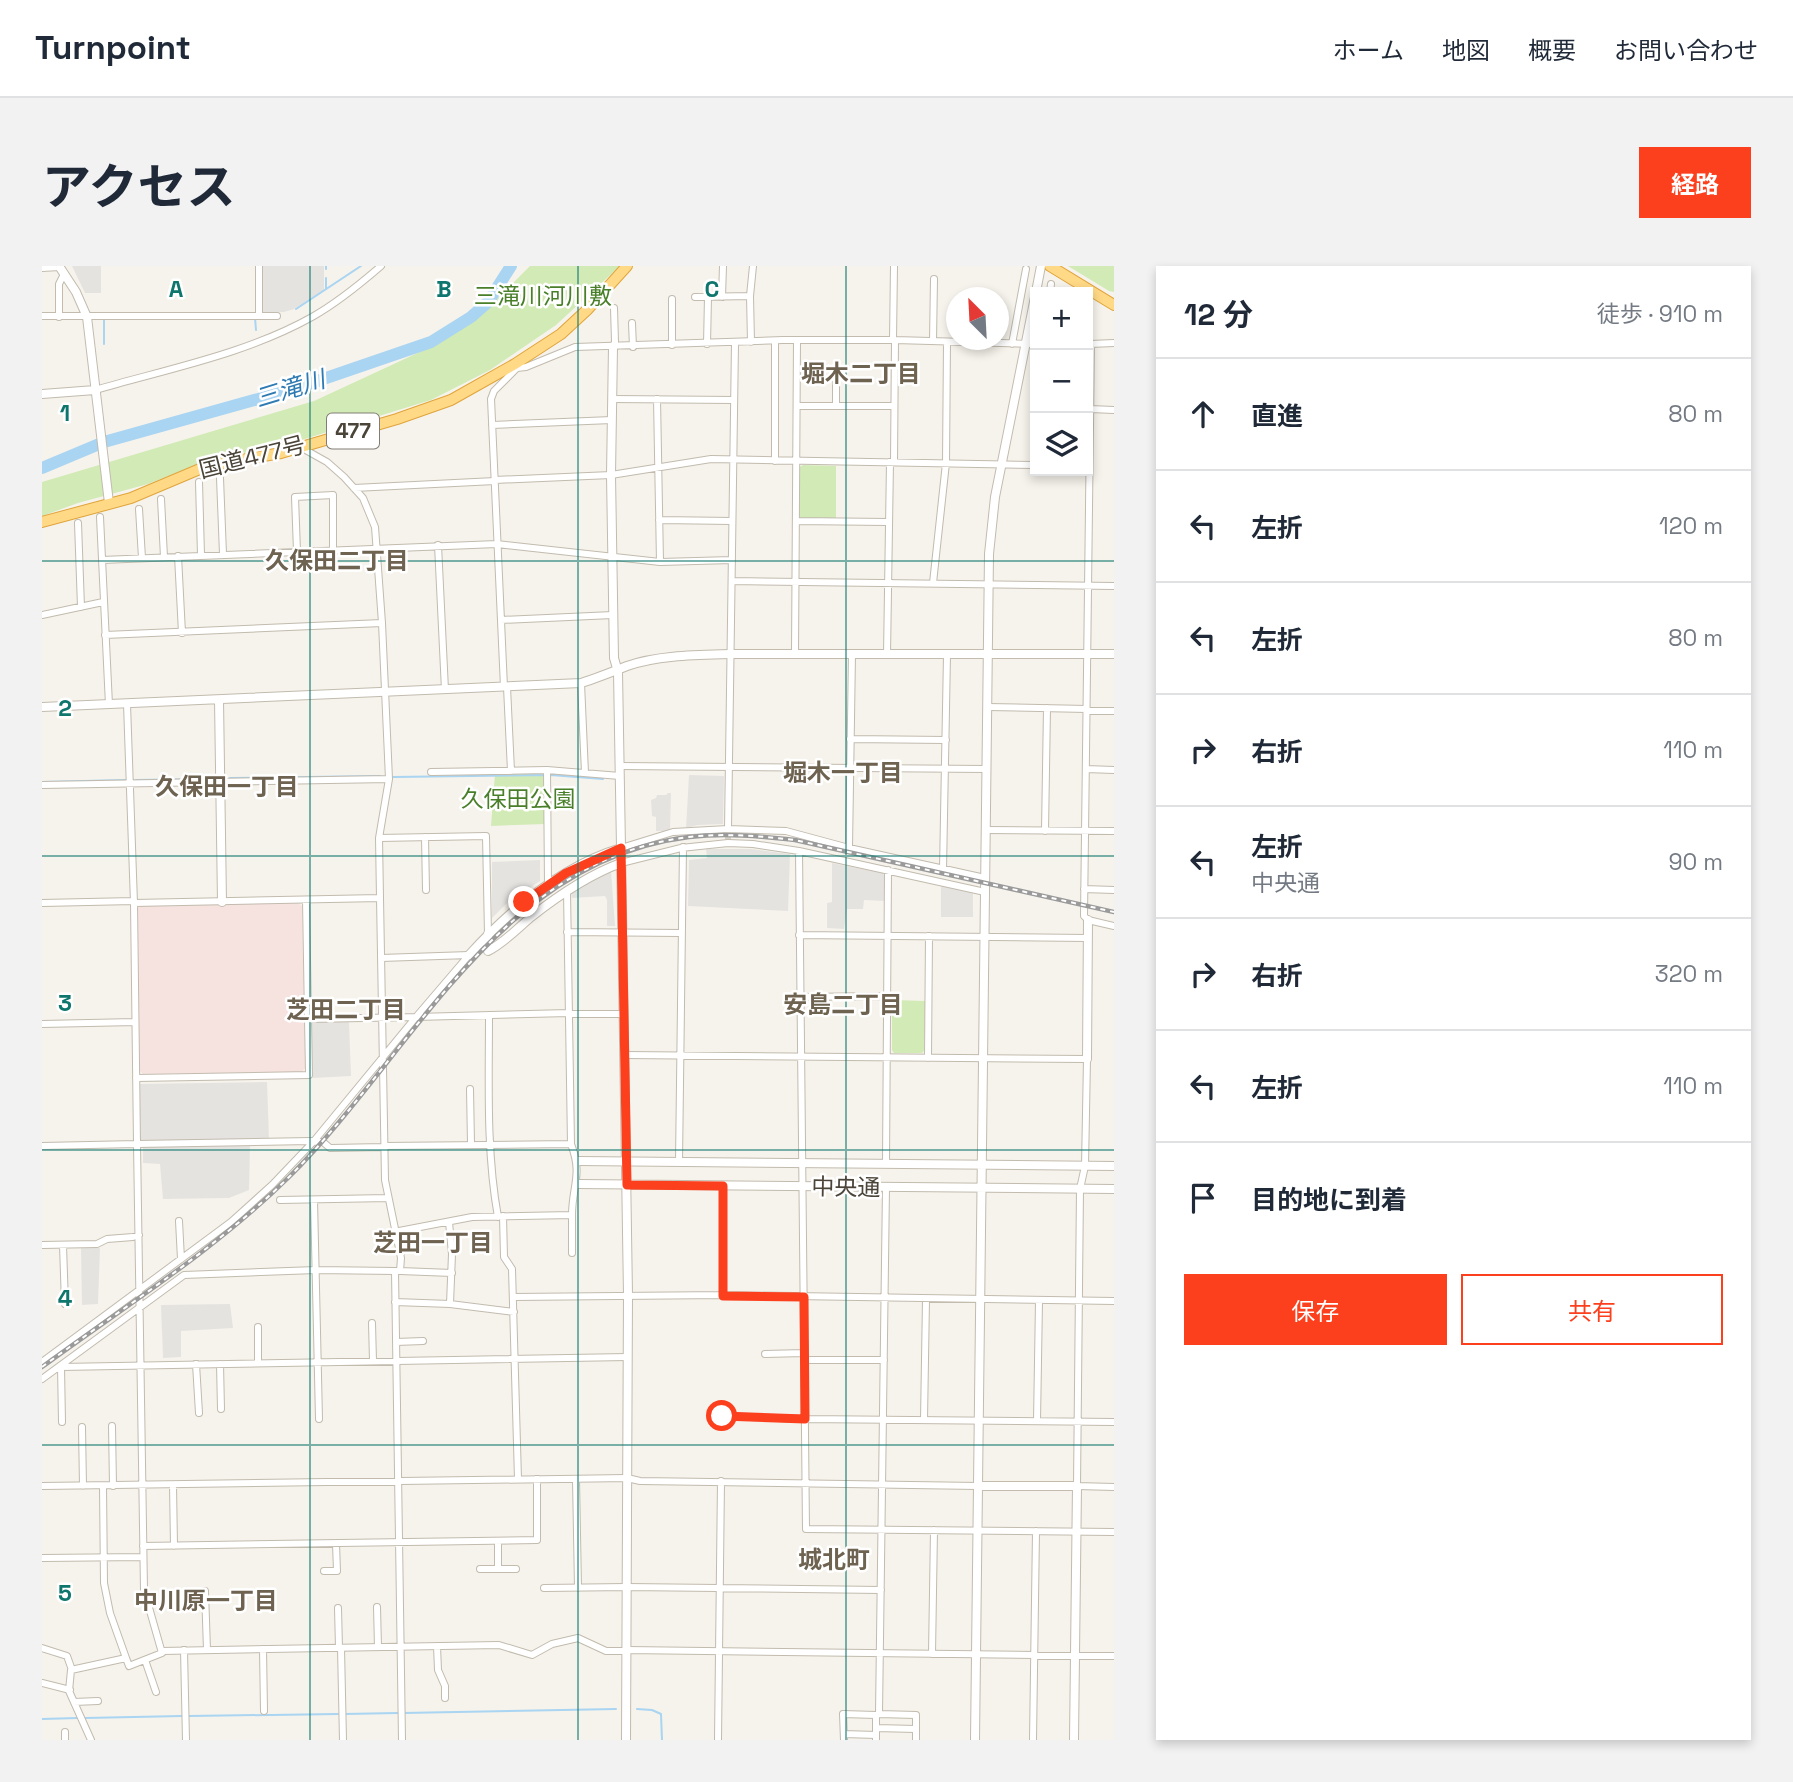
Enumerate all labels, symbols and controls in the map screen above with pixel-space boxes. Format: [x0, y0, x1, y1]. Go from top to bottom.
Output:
text: Turnpoint [35, 27, 191, 69]
text: ホーム [1333, 35, 1404, 66]
text: 地図 [1442, 35, 1490, 66]
text: 概要 [1528, 35, 1576, 66]
text: お問い合わせ [1614, 35, 1758, 66]
button: 経路 [1639, 147, 1751, 218]
text: アクセス [42, 156, 236, 218]
text: A [169, 274, 184, 304]
text: B [436, 274, 452, 304]
text: C [705, 274, 719, 304]
park label: 三滝川河川敷 [474, 281, 612, 311]
north arrow [946, 287, 1009, 350]
map controls [1030, 287, 1093, 476]
button: + [1030, 287, 1093, 350]
text: 12 分 [1184, 295, 1253, 334]
text: 徒歩 · 910 m [1597, 299, 1723, 329]
button: − [1030, 350, 1093, 413]
district label: 堀木二丁目 [801, 358, 921, 389]
water label: 三滝川 [251, 362, 332, 414]
icon: ahead [1184, 395, 1222, 433]
text: 1 [60, 398, 70, 428]
text: 直進 [1251, 399, 1303, 433]
text: 80 m [1668, 399, 1723, 429]
button: layers [1030, 413, 1093, 476]
road number: 477 [327, 414, 379, 448]
street label: 国道477号 [196, 429, 308, 485]
icon: left [1184, 507, 1222, 545]
text: 左折 [1251, 511, 1303, 545]
text: 120 m [1659, 511, 1723, 541]
district label: 久保田二丁目 [265, 545, 409, 576]
icon: left [1184, 619, 1222, 657]
text: 左折 [1251, 623, 1303, 657]
text: 80 m [1668, 623, 1723, 653]
text: 2 [58, 693, 72, 723]
icon: right [1184, 731, 1222, 769]
text: 右折 [1251, 735, 1303, 769]
text: 110 m [1663, 735, 1723, 765]
district label: 堀木一丁目 [783, 757, 903, 788]
district label: 久保田一丁目 [155, 771, 299, 802]
park label: 久保田公園 [461, 784, 576, 814]
text: 左折 [1251, 830, 1303, 864]
icon: left [1184, 843, 1222, 881]
text: 90 m [1668, 847, 1723, 877]
text: 中央通 [1251, 868, 1320, 898]
route end [508, 886, 539, 917]
icon: right [1184, 955, 1222, 993]
text: 右折 [1251, 959, 1303, 993]
text: 320 m [1655, 959, 1723, 989]
text: 3 [58, 988, 72, 1018]
district label: 安島二丁目 [783, 989, 903, 1020]
district label: 芝田二丁目 [286, 994, 406, 1025]
icon: left [1184, 1067, 1222, 1105]
text: 左折 [1251, 1071, 1303, 1105]
text: 110 m [1663, 1071, 1723, 1101]
street label: 中央通 [811, 1171, 881, 1203]
icon: arrive [1184, 1179, 1222, 1217]
text: 目的地に到着 [1251, 1183, 1407, 1217]
district label: 芝田一丁目 [373, 1227, 493, 1258]
button: 保存 [1184, 1274, 1447, 1345]
button: 共有 [1461, 1274, 1723, 1345]
text: 4 [58, 1283, 73, 1313]
route start [706, 1400, 737, 1431]
district label: 城北町 [798, 1544, 870, 1575]
text: 5 [58, 1578, 72, 1608]
district label: 中川原一丁目 [134, 1585, 278, 1616]

